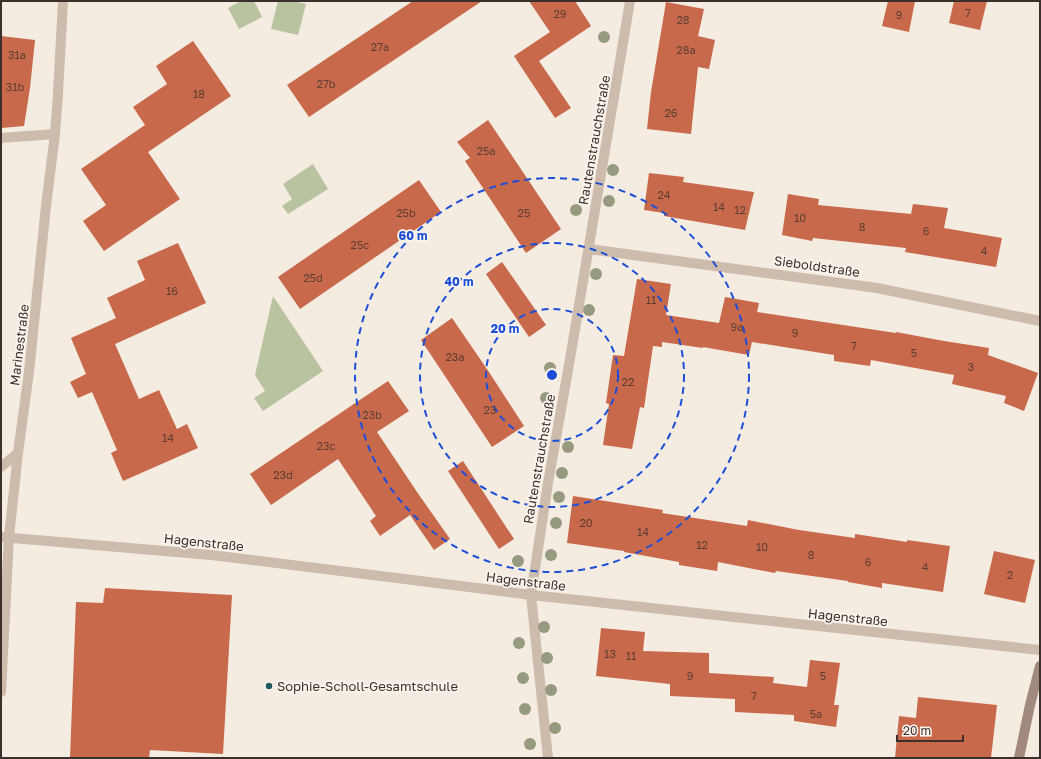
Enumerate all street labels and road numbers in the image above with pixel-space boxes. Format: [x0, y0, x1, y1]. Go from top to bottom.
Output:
street label: Rautenstrauchstraße [575, 74, 613, 206]
street label: Sieboldstraße [773, 252, 861, 280]
street label: Marinestraße [6, 303, 32, 387]
street label: Rautenstrauchstraße [520, 393, 558, 525]
street label: Hagenstraße [163, 530, 245, 554]
street label: Hagenstraße [485, 568, 567, 594]
street label: Hagenstraße [807, 605, 889, 629]

